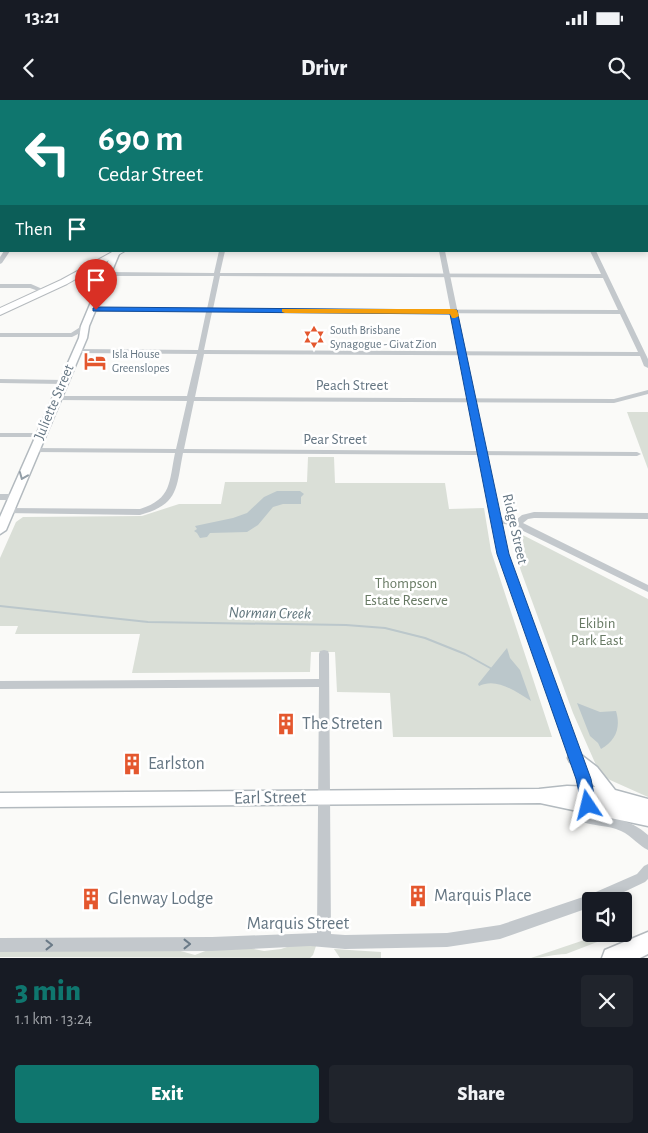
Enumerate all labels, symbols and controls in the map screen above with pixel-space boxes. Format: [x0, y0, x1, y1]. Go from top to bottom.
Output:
text: 13:21 [25, 8, 60, 27]
icon: back [15, 54, 43, 82]
icon: search [605, 54, 633, 82]
text: Drivr [301, 57, 347, 79]
icon: left [15, 120, 80, 185]
text: 690 m [98, 122, 184, 157]
text: Cedar Street [98, 163, 203, 185]
icon: arrive [63, 215, 91, 243]
text: Then [15, 220, 53, 239]
pin [75, 259, 117, 310]
icon: arrive [82, 266, 110, 294]
synagogue icon: South Brisbane Synagogue - Givat Zion [301, 324, 327, 350]
place label: South Brisbane Synagogue - Givat Zion [330, 324, 437, 351]
hotel icon: Isla House Greenslopes [82, 348, 108, 374]
place label: Isla House Greenslopes [112, 348, 169, 374]
street label: Juliette Street [31, 362, 77, 442]
street label: Peach Street [316, 378, 388, 393]
street label: Pear Street [303, 432, 367, 447]
one-way arrow [18, 471, 29, 480]
street label: Ridge Street [500, 492, 530, 566]
park label: Thompson Estate Reserve [364, 576, 448, 608]
water label: Norman Creek [229, 604, 311, 622]
park label: Ekibin Park East [571, 616, 623, 648]
building icon: The Streten [273, 711, 299, 737]
place label: The Streten [302, 715, 383, 733]
building icon: Earlston [119, 751, 145, 777]
place label: Earlston [148, 755, 205, 773]
position arrow [561, 778, 613, 830]
street label: Earl Street [234, 788, 306, 808]
building icon: Marquis Place [405, 883, 431, 909]
building icon: Glenway Lodge [78, 886, 104, 912]
place label: Marquis Place [434, 887, 532, 905]
place label: Glenway Lodge [108, 890, 213, 908]
map controls [582, 892, 632, 942]
button: sound [582, 892, 632, 942]
street label: Marquis Street [247, 915, 350, 933]
one-way arrow [183, 939, 191, 949]
one-way arrow [45, 940, 53, 950]
button: close [581, 975, 633, 1027]
text: 3 min [15, 976, 81, 1006]
text: 1.1 km · 13:24 [15, 1011, 92, 1027]
button: Exit [15, 1065, 319, 1123]
button: Share [329, 1065, 633, 1123]

